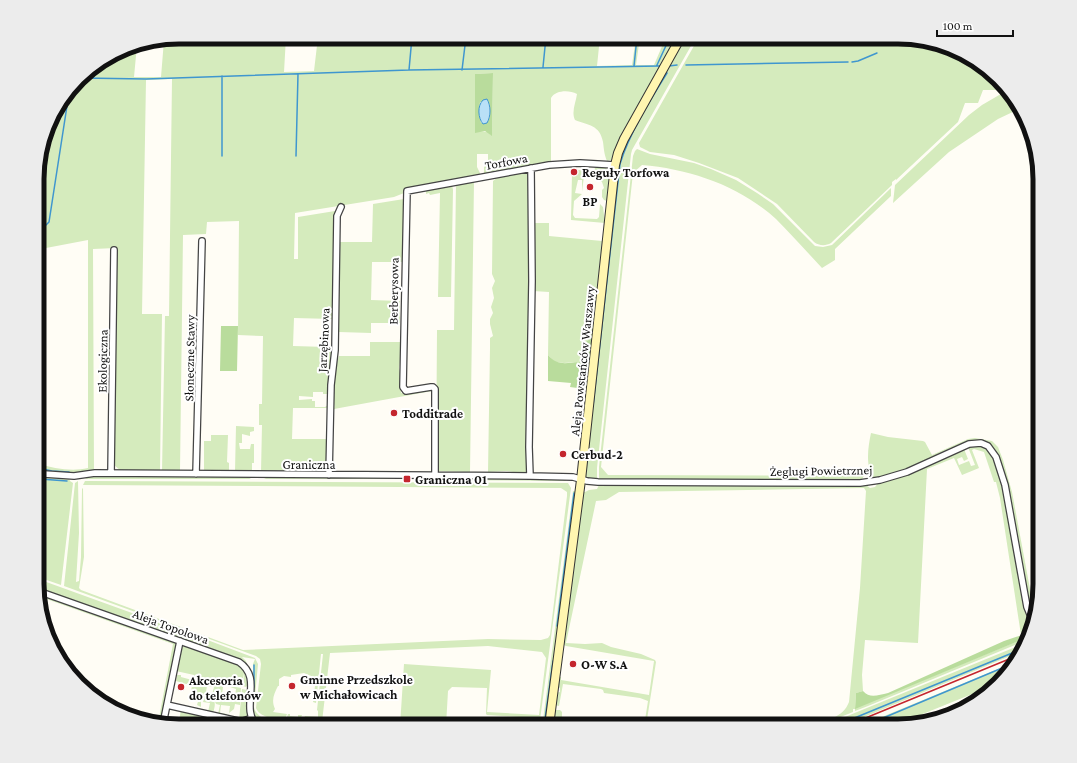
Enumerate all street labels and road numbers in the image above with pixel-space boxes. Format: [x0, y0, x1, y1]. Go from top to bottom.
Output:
street label: Torfowa [483, 150, 529, 173]
street label: Berberysowa [385, 257, 402, 325]
street label: Aleja Powstańców Warszawy [567, 284, 599, 437]
street label: Jarzębinowa [314, 307, 333, 374]
street label: Słoneczne Stawy [181, 314, 198, 401]
street label: Ekologiczna [94, 329, 111, 393]
street label: Graniczna [283, 457, 335, 472]
street label: Żeglugi Powietrznej [769, 462, 873, 480]
street label: Aleja Topolowa [130, 606, 211, 648]

